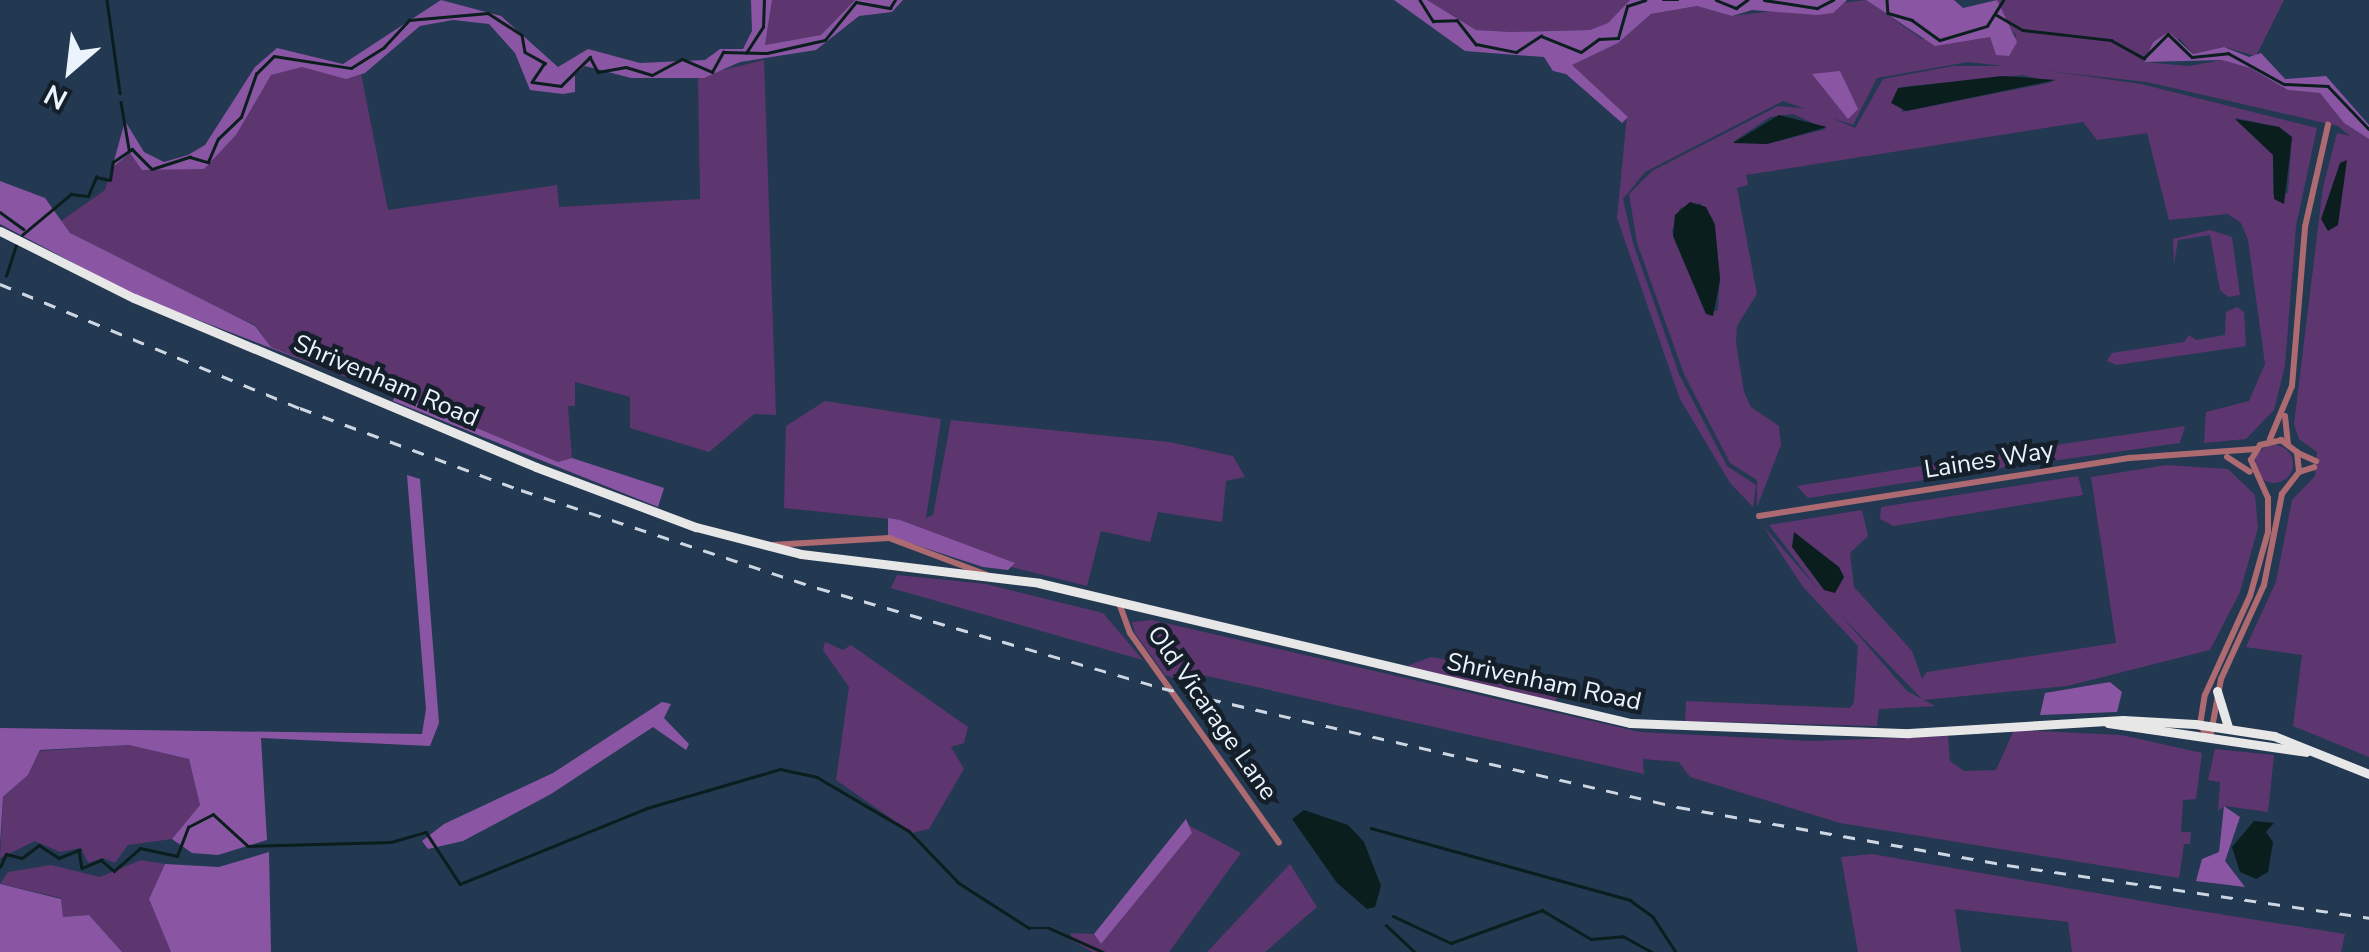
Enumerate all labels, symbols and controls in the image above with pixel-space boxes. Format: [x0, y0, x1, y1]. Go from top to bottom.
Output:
north arrow [20, 20, 120, 120]
text: N [38, 75, 74, 118]
street label: Shrivenham Road [289, 329, 483, 433]
street label: Laines Way [1922, 435, 2056, 485]
street label: Old Vicarage Lane [1141, 620, 1283, 806]
street label: Shrivenham Road [1444, 647, 1644, 717]

